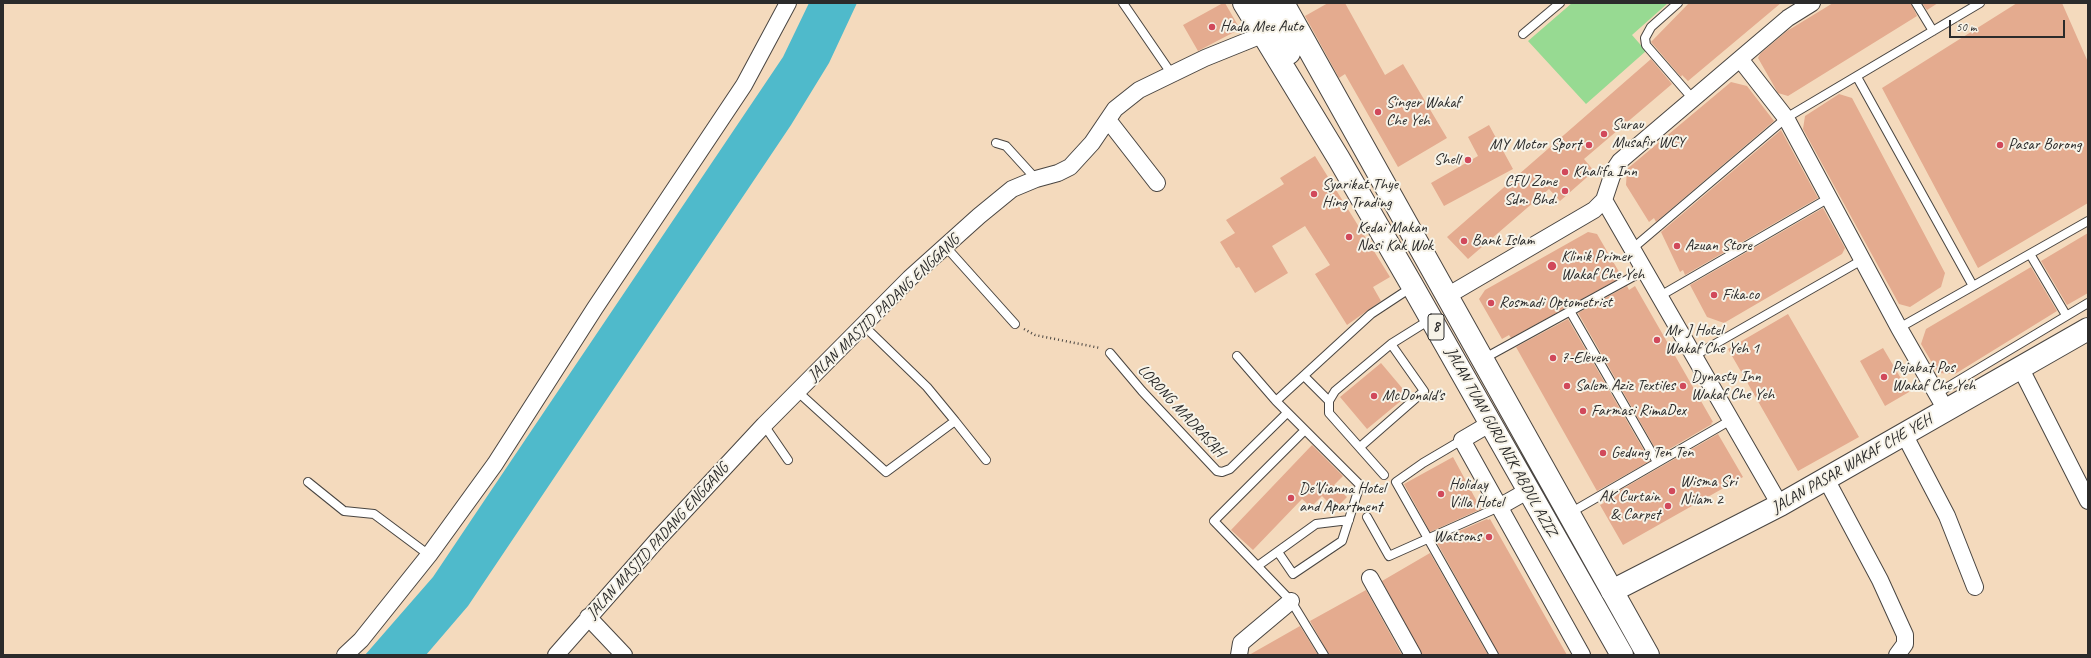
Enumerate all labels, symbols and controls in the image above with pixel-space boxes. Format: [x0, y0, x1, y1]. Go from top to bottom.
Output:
scale bar [1951, 12, 2067, 38]
place label: Hada Mee Auto [1220, 17, 1303, 37]
text: 50 m [1956, 19, 1976, 35]
marker: Hada Mee Auto [1207, 22, 1217, 32]
place label: Singer Wakaf Che Yeh [1386, 93, 1460, 131]
marker: Singer Wakaf Che Yeh [1373, 107, 1383, 117]
place label: Surau Musafir WCY [1612, 115, 1685, 153]
marker: Surau Musafir WCY [1599, 129, 1609, 139]
place label: MY Motor Sport [1489, 135, 1581, 155]
place label: Pasar Borong [2008, 135, 2082, 155]
marker: MY Motor Sport [1584, 140, 1594, 150]
marker: Pasar Borong [1995, 140, 2005, 150]
place label: Shell [1434, 150, 1460, 170]
marker: Shell [1463, 155, 1473, 165]
place label: Khalifa Inn [1573, 162, 1637, 182]
marker: Khalifa Inn [1560, 167, 1570, 177]
place label: CFU Zone Sdn. Bhd. [1504, 172, 1557, 210]
place label: Syarikat Thye Hing Trading [1322, 175, 1398, 213]
marker: CFU Zone Sdn. Bhd. [1560, 186, 1570, 196]
marker: Syarikat Thye Hing Trading [1309, 189, 1319, 199]
place label: Kedai Makan Nasi Kak Wok [1357, 218, 1433, 256]
street label: JALAN MASJID PADANG ENGGANG [804, 231, 964, 385]
place label: Bank Islam [1472, 231, 1535, 251]
marker: Kedai Makan Nasi Kak Wok [1344, 232, 1354, 242]
marker: Bank Islam [1459, 236, 1469, 246]
place label: Azuan Store [1685, 236, 1752, 256]
marker: Azuan Store [1672, 241, 1682, 251]
place label: Klinik Primer Wakaf Che Yeh [1561, 247, 1644, 285]
marker: Klinik Primer Wakaf Che Yeh [1546, 260, 1558, 272]
place label: Fika.co [1722, 285, 1759, 305]
marker: Fika.co [1709, 290, 1719, 300]
place label: Rosmadi Optometrist [1499, 293, 1612, 313]
marker: Rosmadi Optometrist [1486, 298, 1496, 308]
road number: 8 [1428, 314, 1444, 340]
place label: Mr J Hotel Wakaf Che Yeh 1 [1665, 321, 1759, 359]
marker: Mr J Hotel Wakaf Che Yeh 1 [1652, 335, 1662, 345]
street label: JALAN TUAN GURU NIK ABDUL AZIZ [1441, 344, 1561, 540]
place label: 7-Eleven [1561, 348, 1607, 368]
marker: 7-Eleven [1548, 353, 1558, 363]
place label: Pejabat Pos Wakaf Che Yeh [1892, 358, 1975, 396]
street label: LORONG MADRASAH [1133, 361, 1229, 461]
place label: Dynasty Inn Wakaf Che Yeh [1691, 367, 1774, 405]
marker: Pejabat Pos Wakaf Che Yeh [1879, 372, 1889, 382]
place label: Salem Aziz Textiles [1575, 376, 1675, 396]
marker: Salem Aziz Textiles [1562, 381, 1572, 391]
marker: Dynasty Inn Wakaf Che Yeh [1678, 381, 1688, 391]
place label: McDonald's [1382, 386, 1444, 406]
marker: McDonald's [1369, 391, 1379, 401]
place label: Farmasi RimaDex [1591, 401, 1686, 421]
marker: Farmasi RimaDex [1578, 406, 1588, 416]
street label: JALAN PASAR WAKAF CHE YEH [1768, 410, 1936, 518]
place label: Gedung Ten Ten [1611, 443, 1693, 463]
marker: Gedung Ten Ten [1598, 448, 1608, 458]
street label: JALAN MASJID PADANG ENGGANG [583, 459, 733, 623]
place label: Wisma Sri Nilam 2 [1680, 472, 1737, 510]
place label: Holiday Villa Hotel [1449, 475, 1503, 513]
place label: De'Vianna Hotel and Apartment [1299, 479, 1385, 517]
marker: Wisma Sri Nilam 2 [1667, 486, 1677, 496]
place label: AK Curtain & Carpet [1599, 487, 1660, 525]
marker: Holiday Villa Hotel [1436, 489, 1446, 499]
marker: De'Vianna Hotel and Apartment [1286, 493, 1296, 503]
marker: AK Curtain & Carpet [1663, 501, 1673, 511]
place label: Watsons [1433, 527, 1481, 547]
marker: Watsons [1484, 532, 1494, 542]

